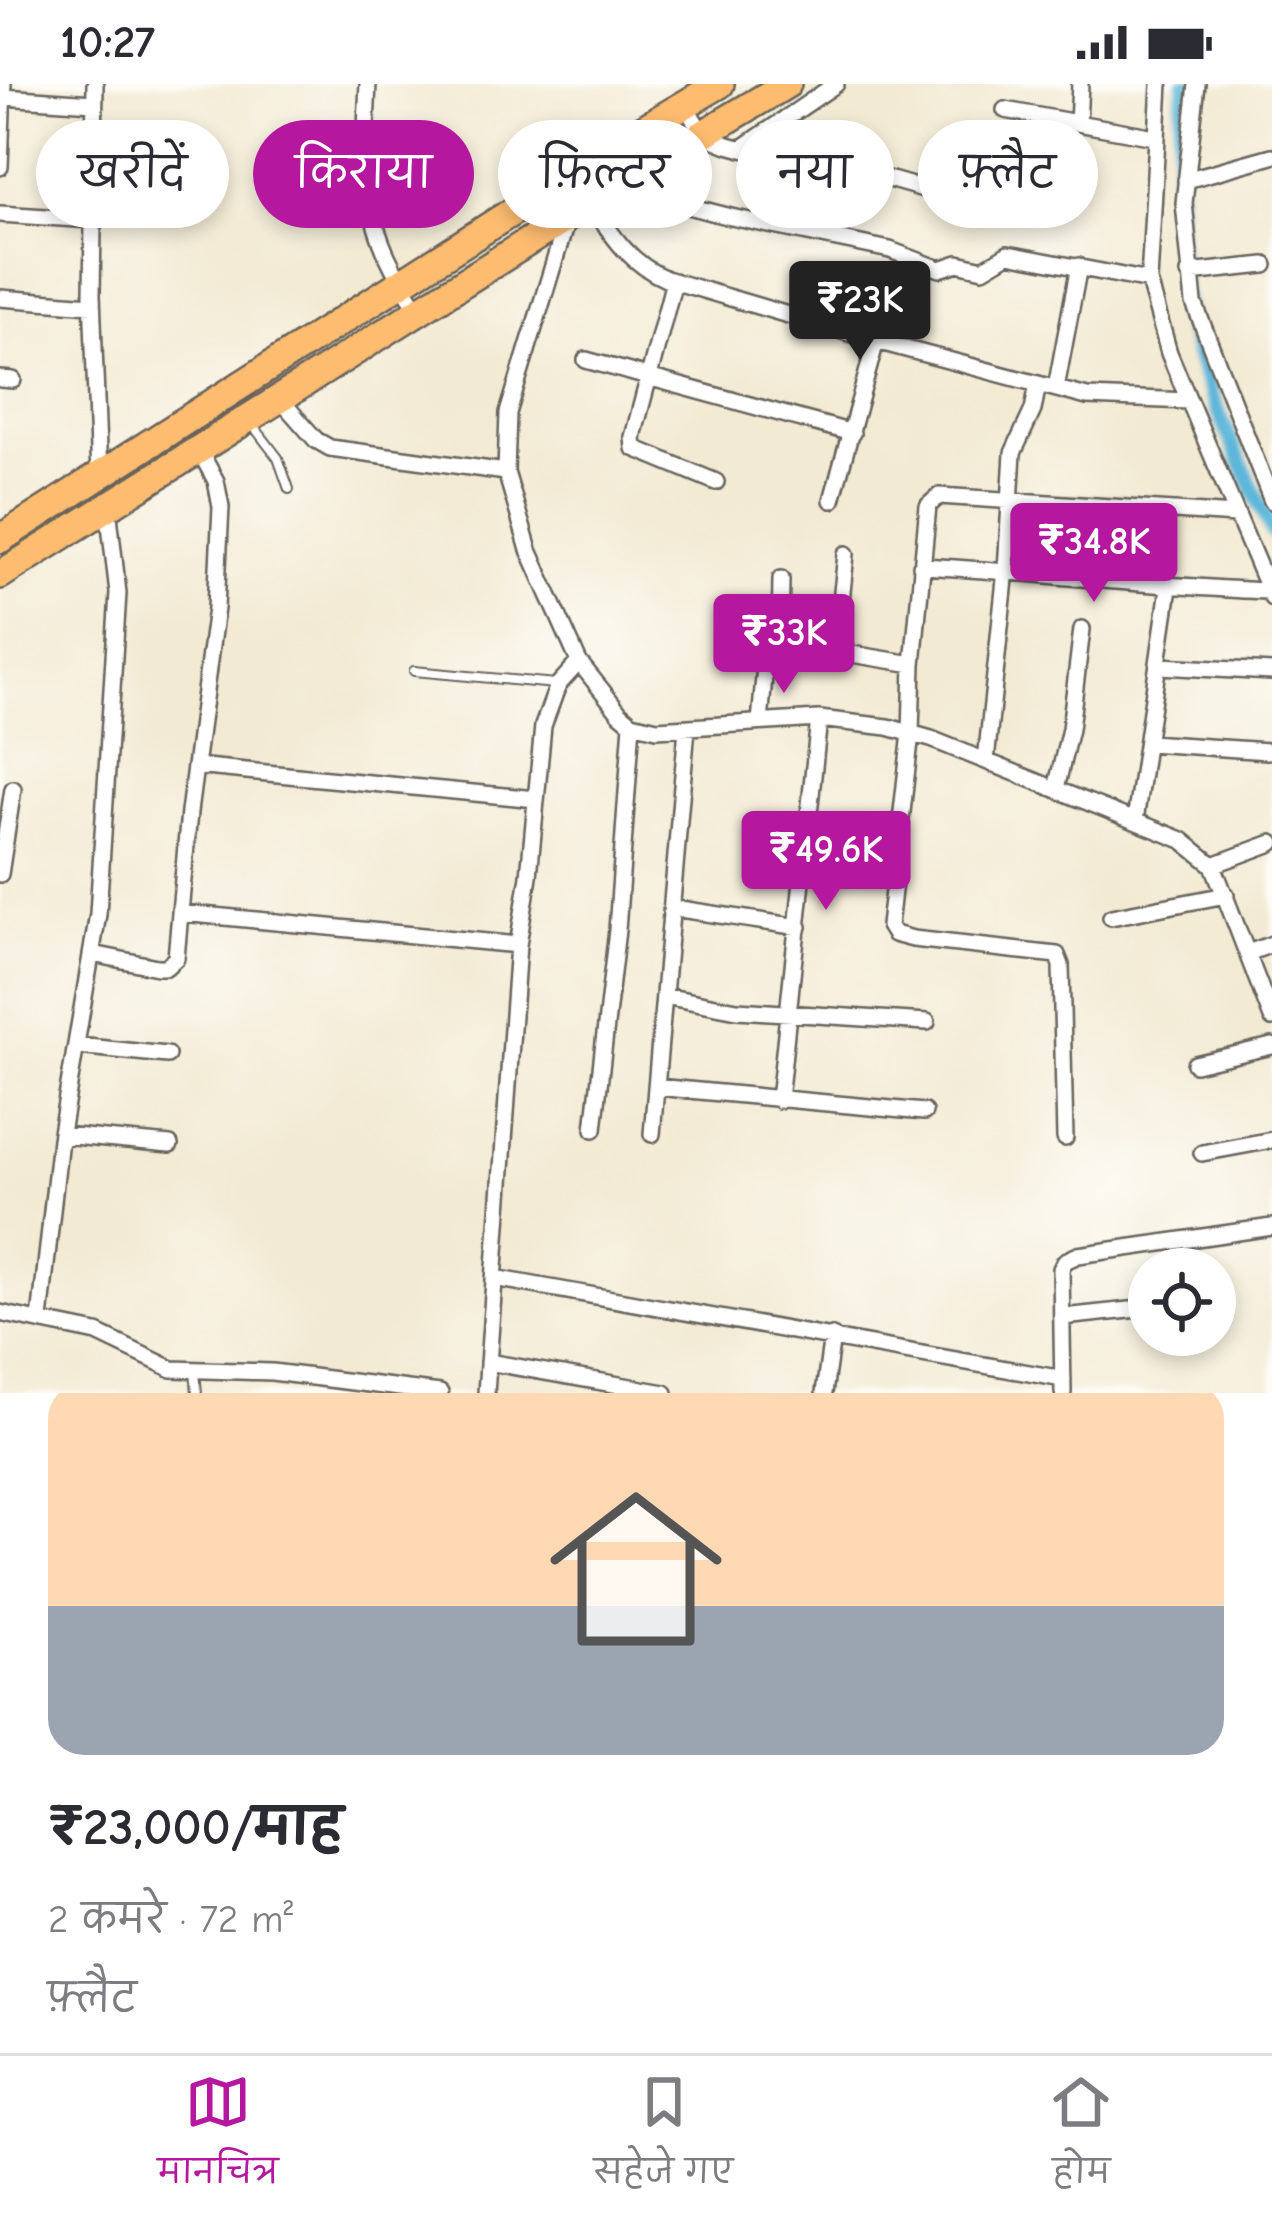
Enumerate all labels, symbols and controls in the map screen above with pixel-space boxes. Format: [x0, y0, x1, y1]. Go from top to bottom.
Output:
text: 10:27 [60, 16, 155, 68]
chip: खरीदें [36, 120, 229, 228]
chip: किराया [253, 120, 474, 228]
chip: फ़िल्टर [498, 120, 712, 228]
chip: नया [736, 120, 894, 228]
chip: फ़्लैट [918, 120, 1098, 228]
pin: ₹23K [789, 261, 931, 363]
text: ₹23K [816, 277, 904, 322]
pin: ₹34.8K [996, 503, 1192, 605]
text: ₹34.8K [1037, 519, 1151, 564]
pin: ₹33K [713, 594, 855, 696]
text: ₹33K [740, 610, 828, 655]
pin: ₹49.6K [728, 811, 924, 913]
text: ₹49.6K [769, 827, 883, 872]
map controls [1128, 1248, 1236, 1356]
button: locate [1128, 1248, 1236, 1356]
icon: home [528, 1461, 744, 1677]
text: ₹23,000/माह [48, 1798, 343, 1857]
text: 2 कमरे · 72 m² [48, 1897, 293, 1942]
text: फ़्लैट [48, 1976, 137, 2021]
tab: मानचित्र [158, 2069, 279, 2208]
tab: सहेजे गए [594, 2069, 733, 2208]
tab: होम [1048, 2069, 1114, 2208]

